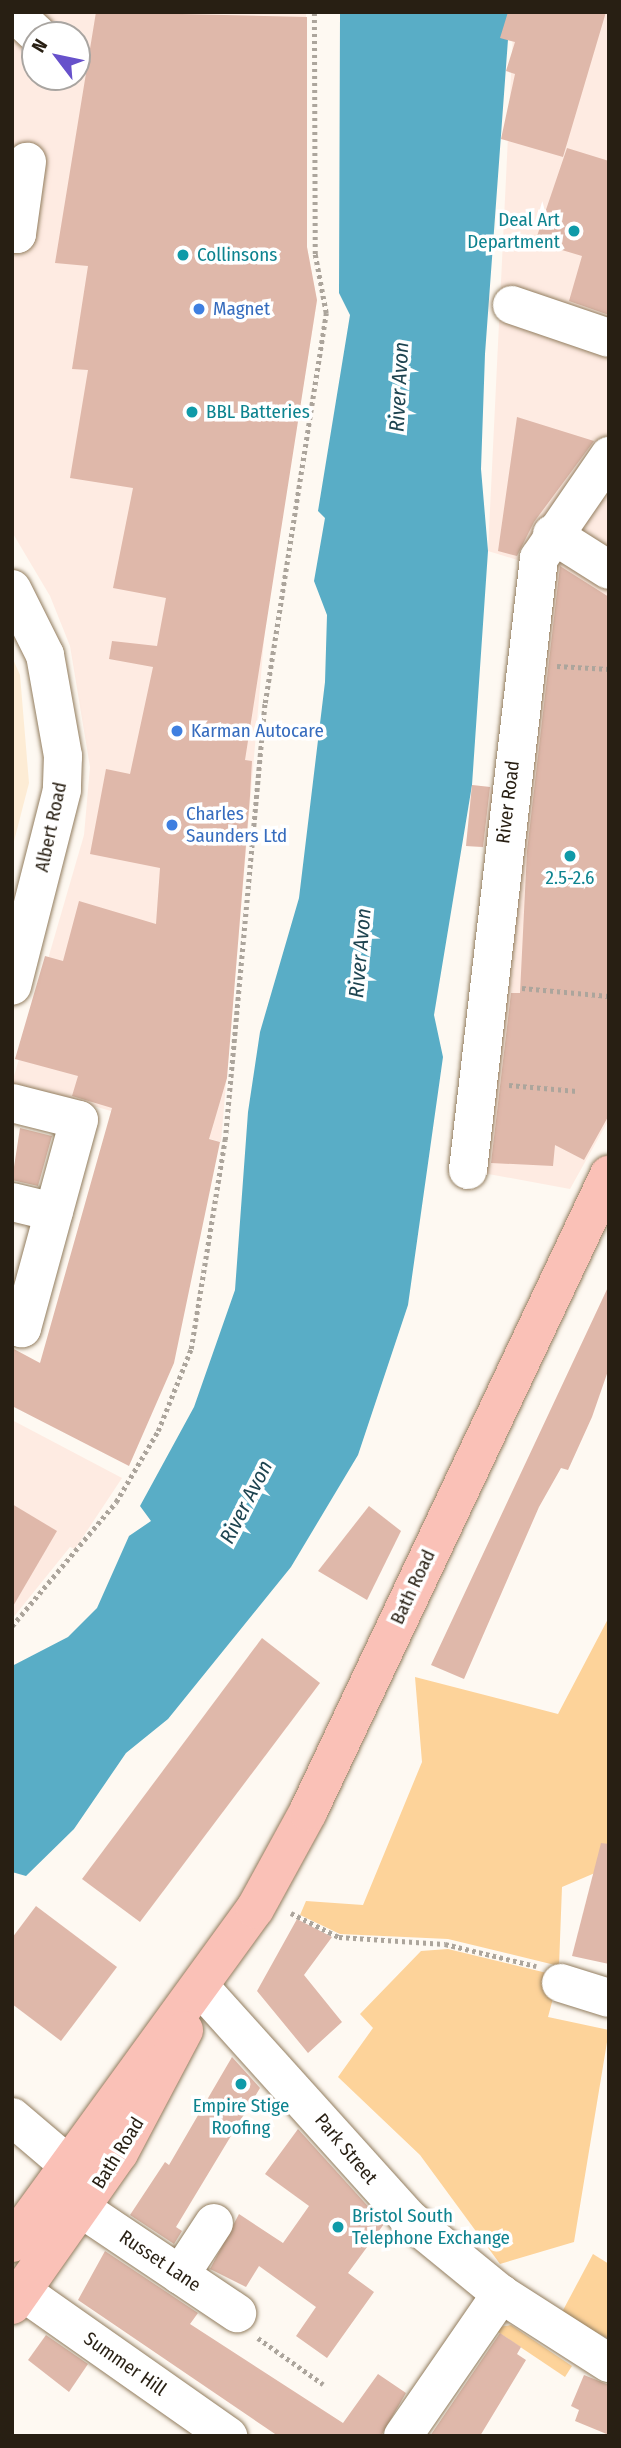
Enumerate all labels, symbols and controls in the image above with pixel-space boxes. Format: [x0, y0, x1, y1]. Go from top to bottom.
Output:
north arrow [21, 21, 91, 91]
text: N [27, 35, 52, 57]
place label: Deal Art Department [467, 209, 560, 253]
marker: Deal Art Department [566, 223, 582, 239]
place label: Collinsons [197, 244, 277, 266]
marker: Collinsons [175, 247, 191, 263]
place label: Magnet [213, 298, 270, 320]
marker: Magnet [191, 301, 207, 317]
water label: River Avon [384, 341, 414, 433]
place label: BBL Batteries [206, 401, 310, 423]
marker: BBL Batteries [184, 404, 200, 420]
place label: Karman Autocare [191, 720, 324, 742]
marker: Karman Autocare [169, 723, 185, 739]
street label: River Road [492, 759, 524, 845]
street label: Albert Road [30, 780, 72, 874]
place label: Charles Saunders Ltd [186, 803, 287, 847]
marker: Charles Saunders Ltd [164, 817, 180, 833]
marker: 2.5-2.6 [562, 848, 578, 864]
place label: 2.5-2.6 [546, 867, 594, 889]
water label: River Avon [344, 907, 376, 999]
water label: River Avon [214, 1456, 278, 1548]
street label: Bath Road [386, 1546, 440, 1628]
marker: Empire Stige Roofing [233, 2076, 249, 2092]
place label: Empire Stige Roofing [193, 2095, 289, 2139]
street label: Park Street [310, 2109, 382, 2189]
street label: Bath Road [87, 2113, 149, 2193]
place label: Bristol South Telephone Exchange [352, 2205, 510, 2249]
marker: Bristol South Telephone Exchange [330, 2219, 346, 2235]
street label: Russet Lane [115, 2225, 205, 2297]
street label: Summer Hill [79, 2327, 171, 2401]

